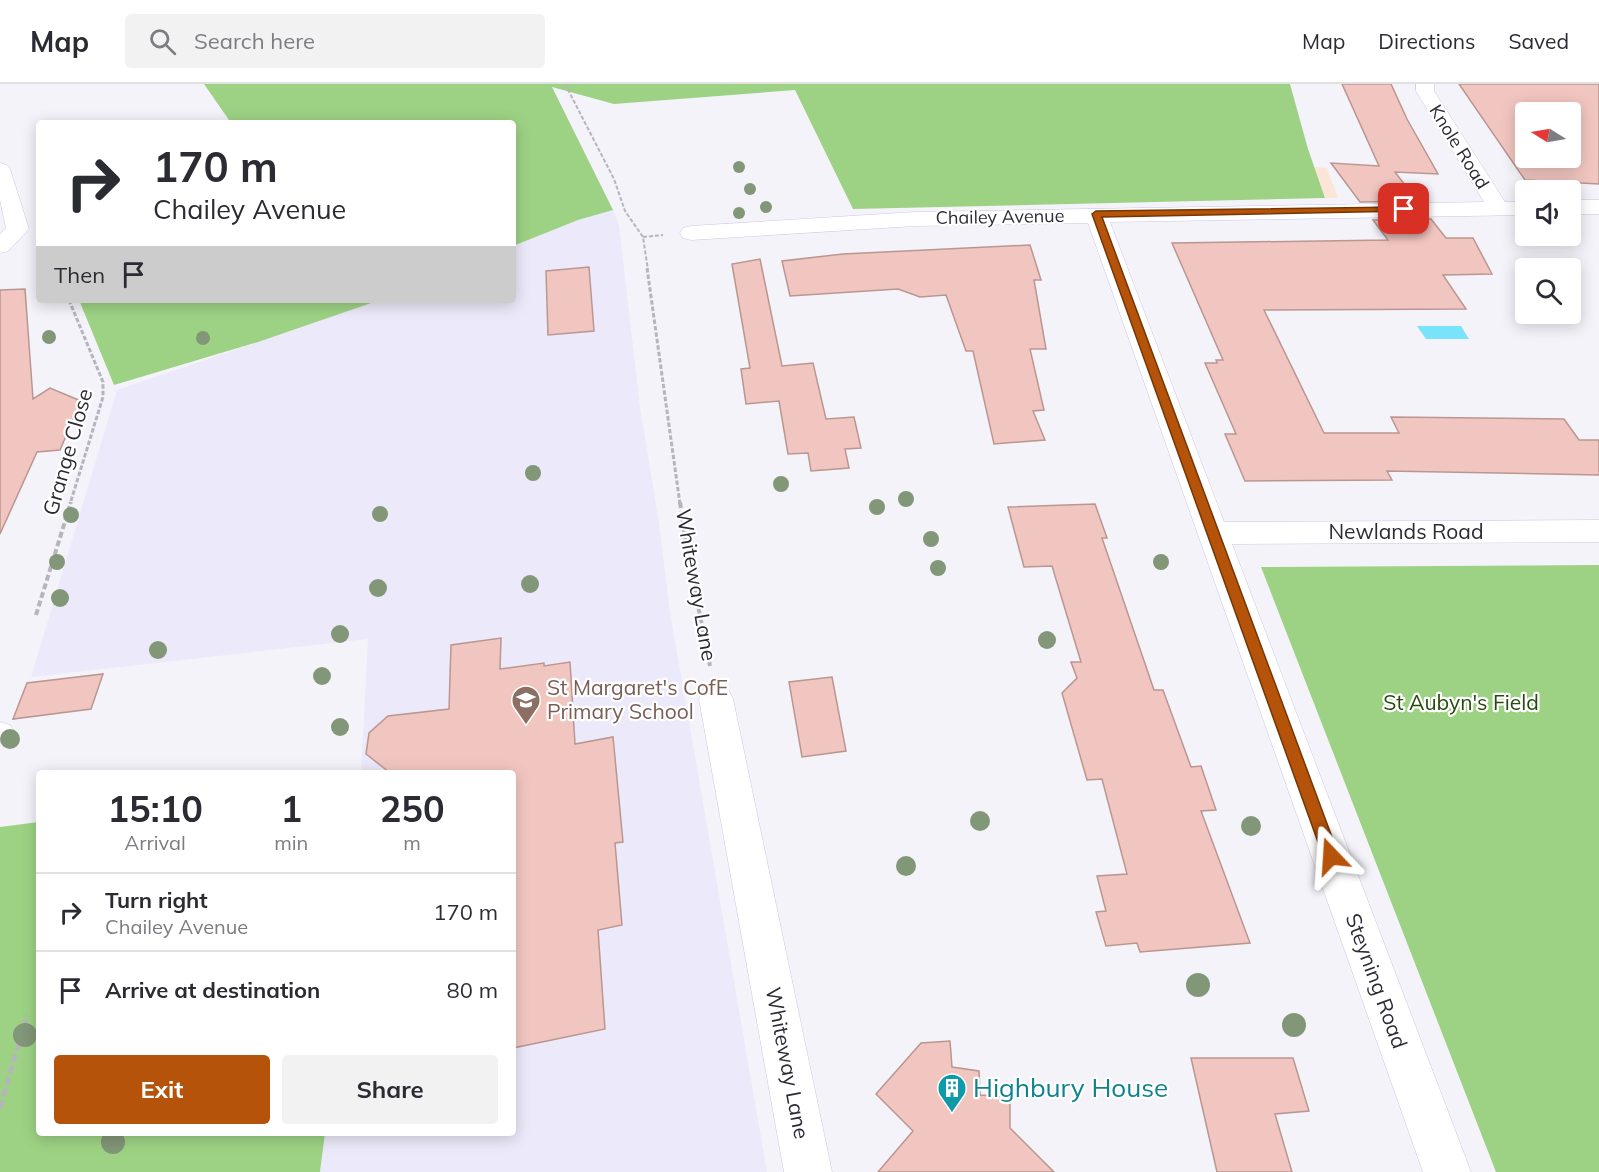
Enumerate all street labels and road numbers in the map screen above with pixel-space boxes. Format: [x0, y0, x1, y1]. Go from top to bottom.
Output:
street label: Knole Road [1424, 100, 1494, 193]
street label: Chailey Avenue [935, 204, 1065, 229]
street label: Grange Close [37, 385, 98, 518]
street label: Whiteway Lane [671, 507, 723, 663]
street label: Newlands Road [1328, 518, 1484, 544]
street label: Steyning Road [1340, 910, 1413, 1052]
street label: Whiteway Lane [761, 985, 815, 1141]

